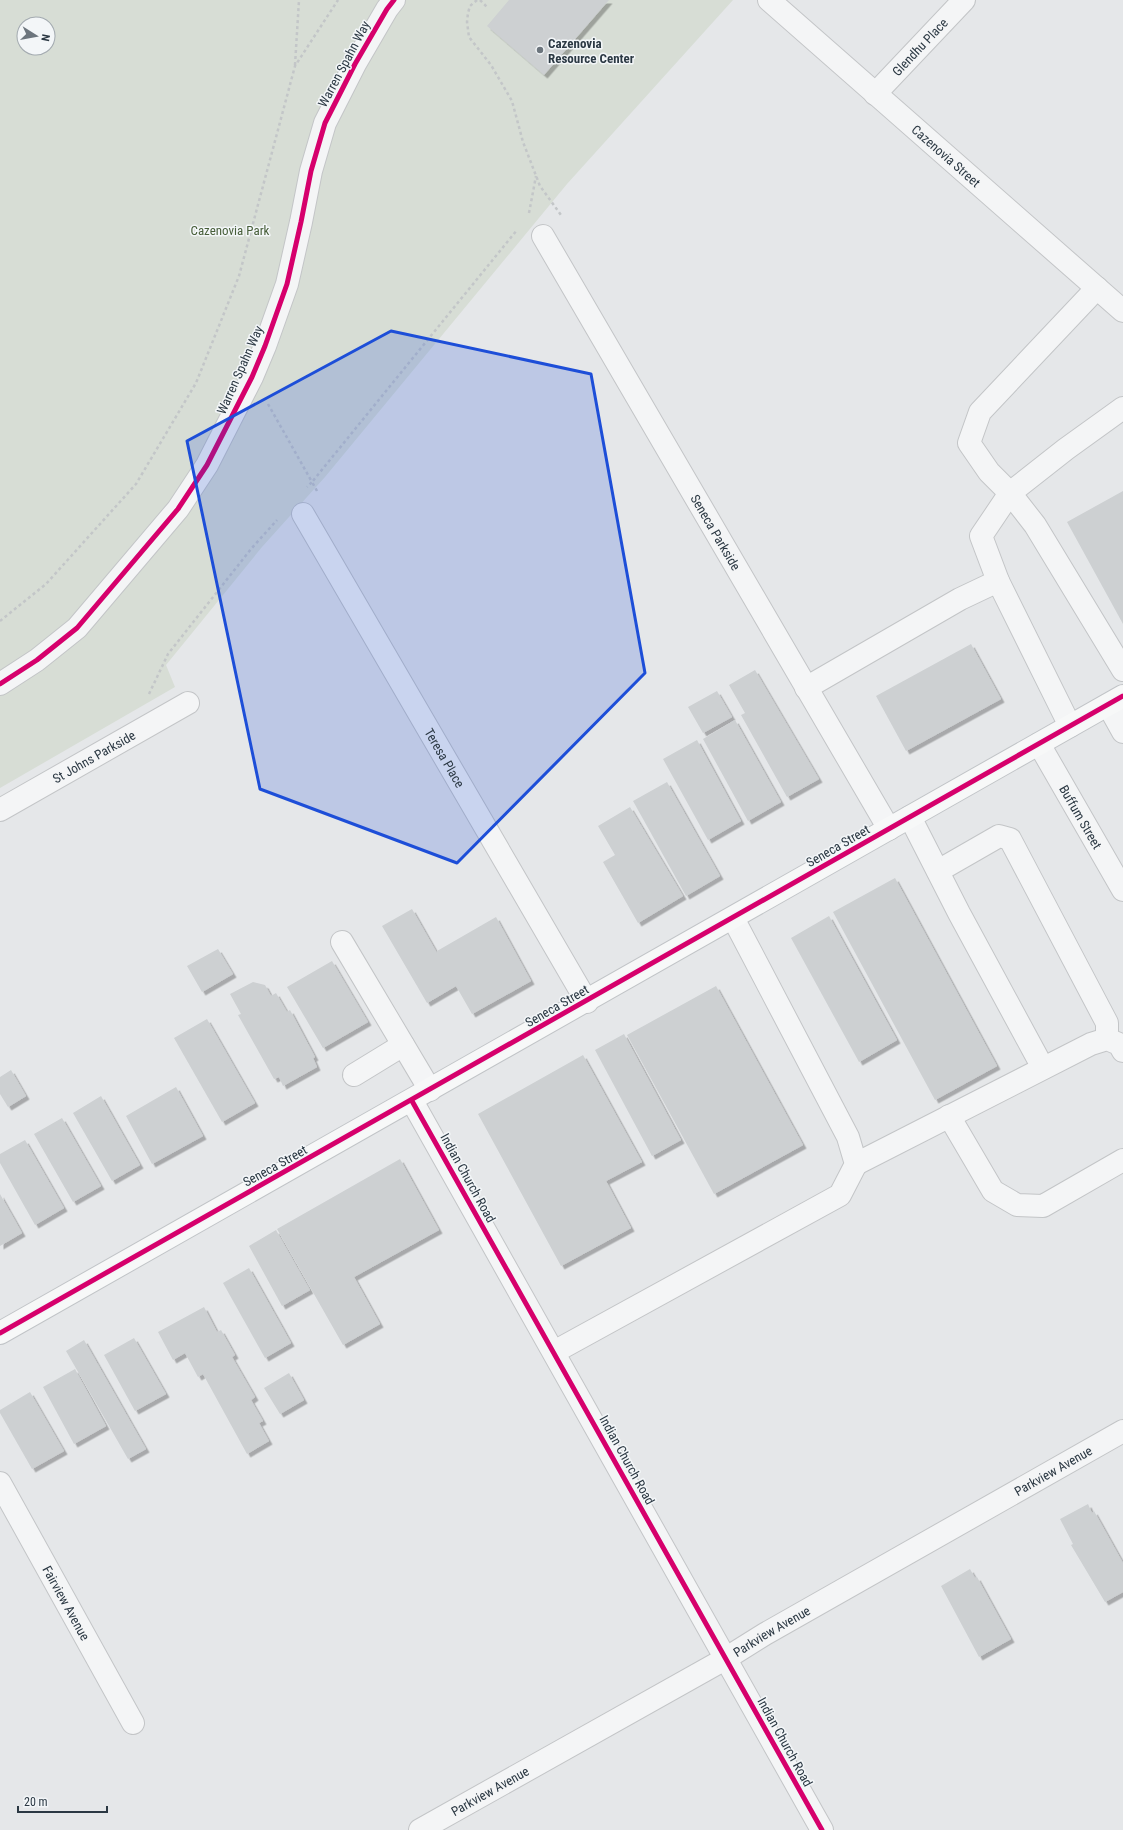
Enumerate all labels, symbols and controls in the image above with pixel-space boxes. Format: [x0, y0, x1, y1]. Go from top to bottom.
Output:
street label: Glendhu Place [889, 15, 950, 79]
north arrow [16, 16, 56, 56]
street label: Warren Spahn Way [315, 18, 373, 110]
text: N [38, 33, 52, 43]
place label: Cazenovia Resource Center [548, 36, 635, 66]
marker: Cazenovia Resource Center [535, 45, 545, 55]
street label: Cazenovia Street [909, 122, 984, 190]
park label: Cazenovia Park [191, 223, 270, 238]
street label: Warren Spahn Way [214, 323, 266, 417]
street label: Seneca Parkside [688, 492, 744, 573]
street label: Teresa Place [422, 725, 468, 790]
street label: St Johns Parkside [50, 727, 138, 786]
street label: Buffum Street [1057, 782, 1105, 852]
street label: Seneca Street [804, 822, 873, 870]
street label: Seneca Street [523, 982, 592, 1030]
street label: Indian Church Road [437, 1131, 499, 1225]
street label: Seneca Street [240, 1142, 310, 1190]
street label: Indian Church Road [596, 1413, 658, 1507]
street label: Parkview Avenue [1012, 1443, 1094, 1499]
street label: Fairview Avenue [40, 1563, 93, 1643]
street label: Parkview Avenue [730, 1603, 813, 1660]
street label: Indian Church Road [754, 1695, 816, 1789]
street label: Parkview Avenue [448, 1763, 531, 1819]
scale bar [18, 1788, 107, 1814]
text: 20 m [24, 1795, 48, 1809]

